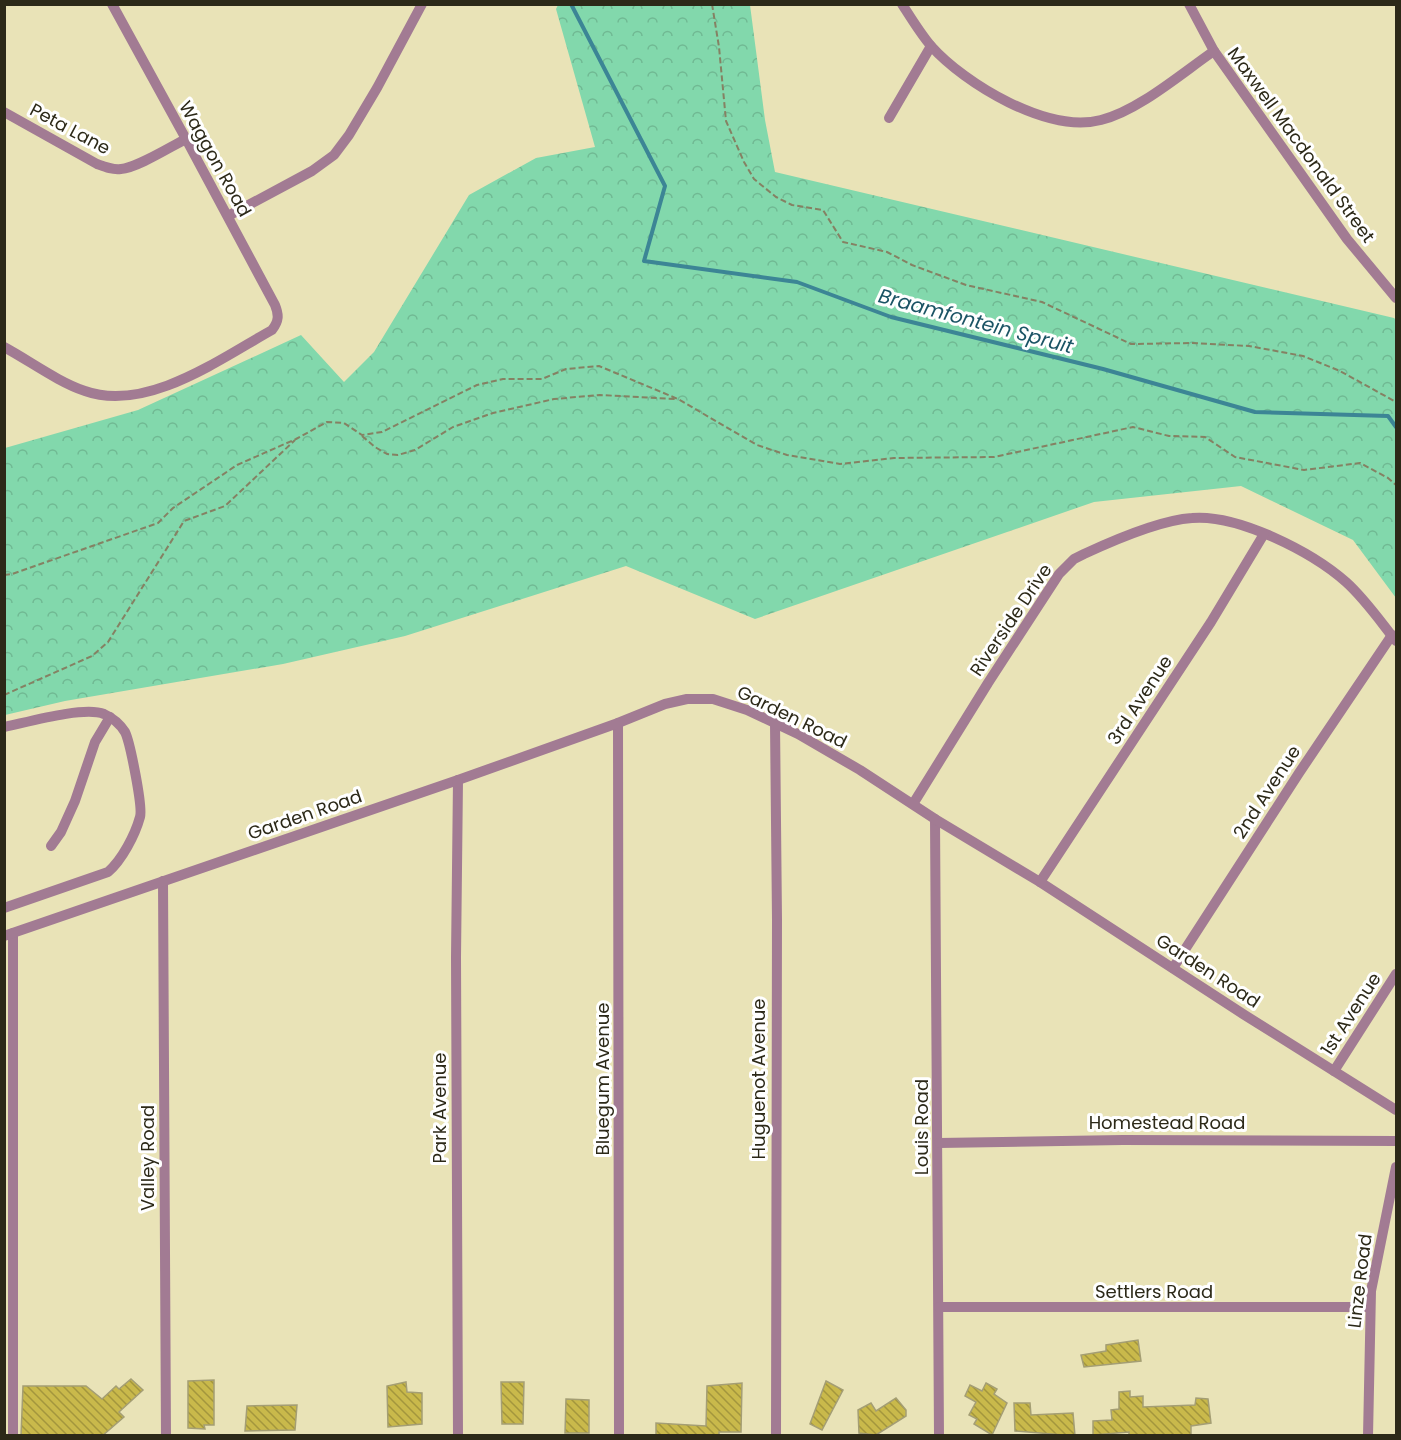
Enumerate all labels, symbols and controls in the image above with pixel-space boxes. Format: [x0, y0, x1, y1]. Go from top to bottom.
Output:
street label: Maxwell Macdonald Street [1222, 42, 1381, 247]
street label: Waggon Road [173, 96, 258, 221]
street label: Peta Lane [26, 97, 115, 160]
water label: Braamfontein Spruit [876, 282, 1077, 361]
street label: Riverside Drive [964, 559, 1057, 681]
street label: 3rd Avenue [1101, 650, 1178, 749]
street label: Garden Road [733, 679, 851, 754]
street label: 2nd Avenue [1227, 740, 1306, 843]
street label: Garden Road [244, 783, 365, 846]
street label: Garden Road [1151, 928, 1265, 1014]
street label: 1st Avenue [1314, 967, 1387, 1060]
street label: Huguenot Avenue [746, 999, 771, 1159]
street label: Bluegum Avenue [590, 1003, 615, 1155]
street label: Park Avenue [427, 1053, 452, 1163]
street label: Louis Road [909, 1079, 934, 1175]
street label: Valley Road [135, 1105, 160, 1211]
street label: Homestead Road [1089, 1110, 1245, 1135]
street label: Linze Road [1341, 1232, 1378, 1329]
street label: Settlers Road [1095, 1279, 1213, 1304]

